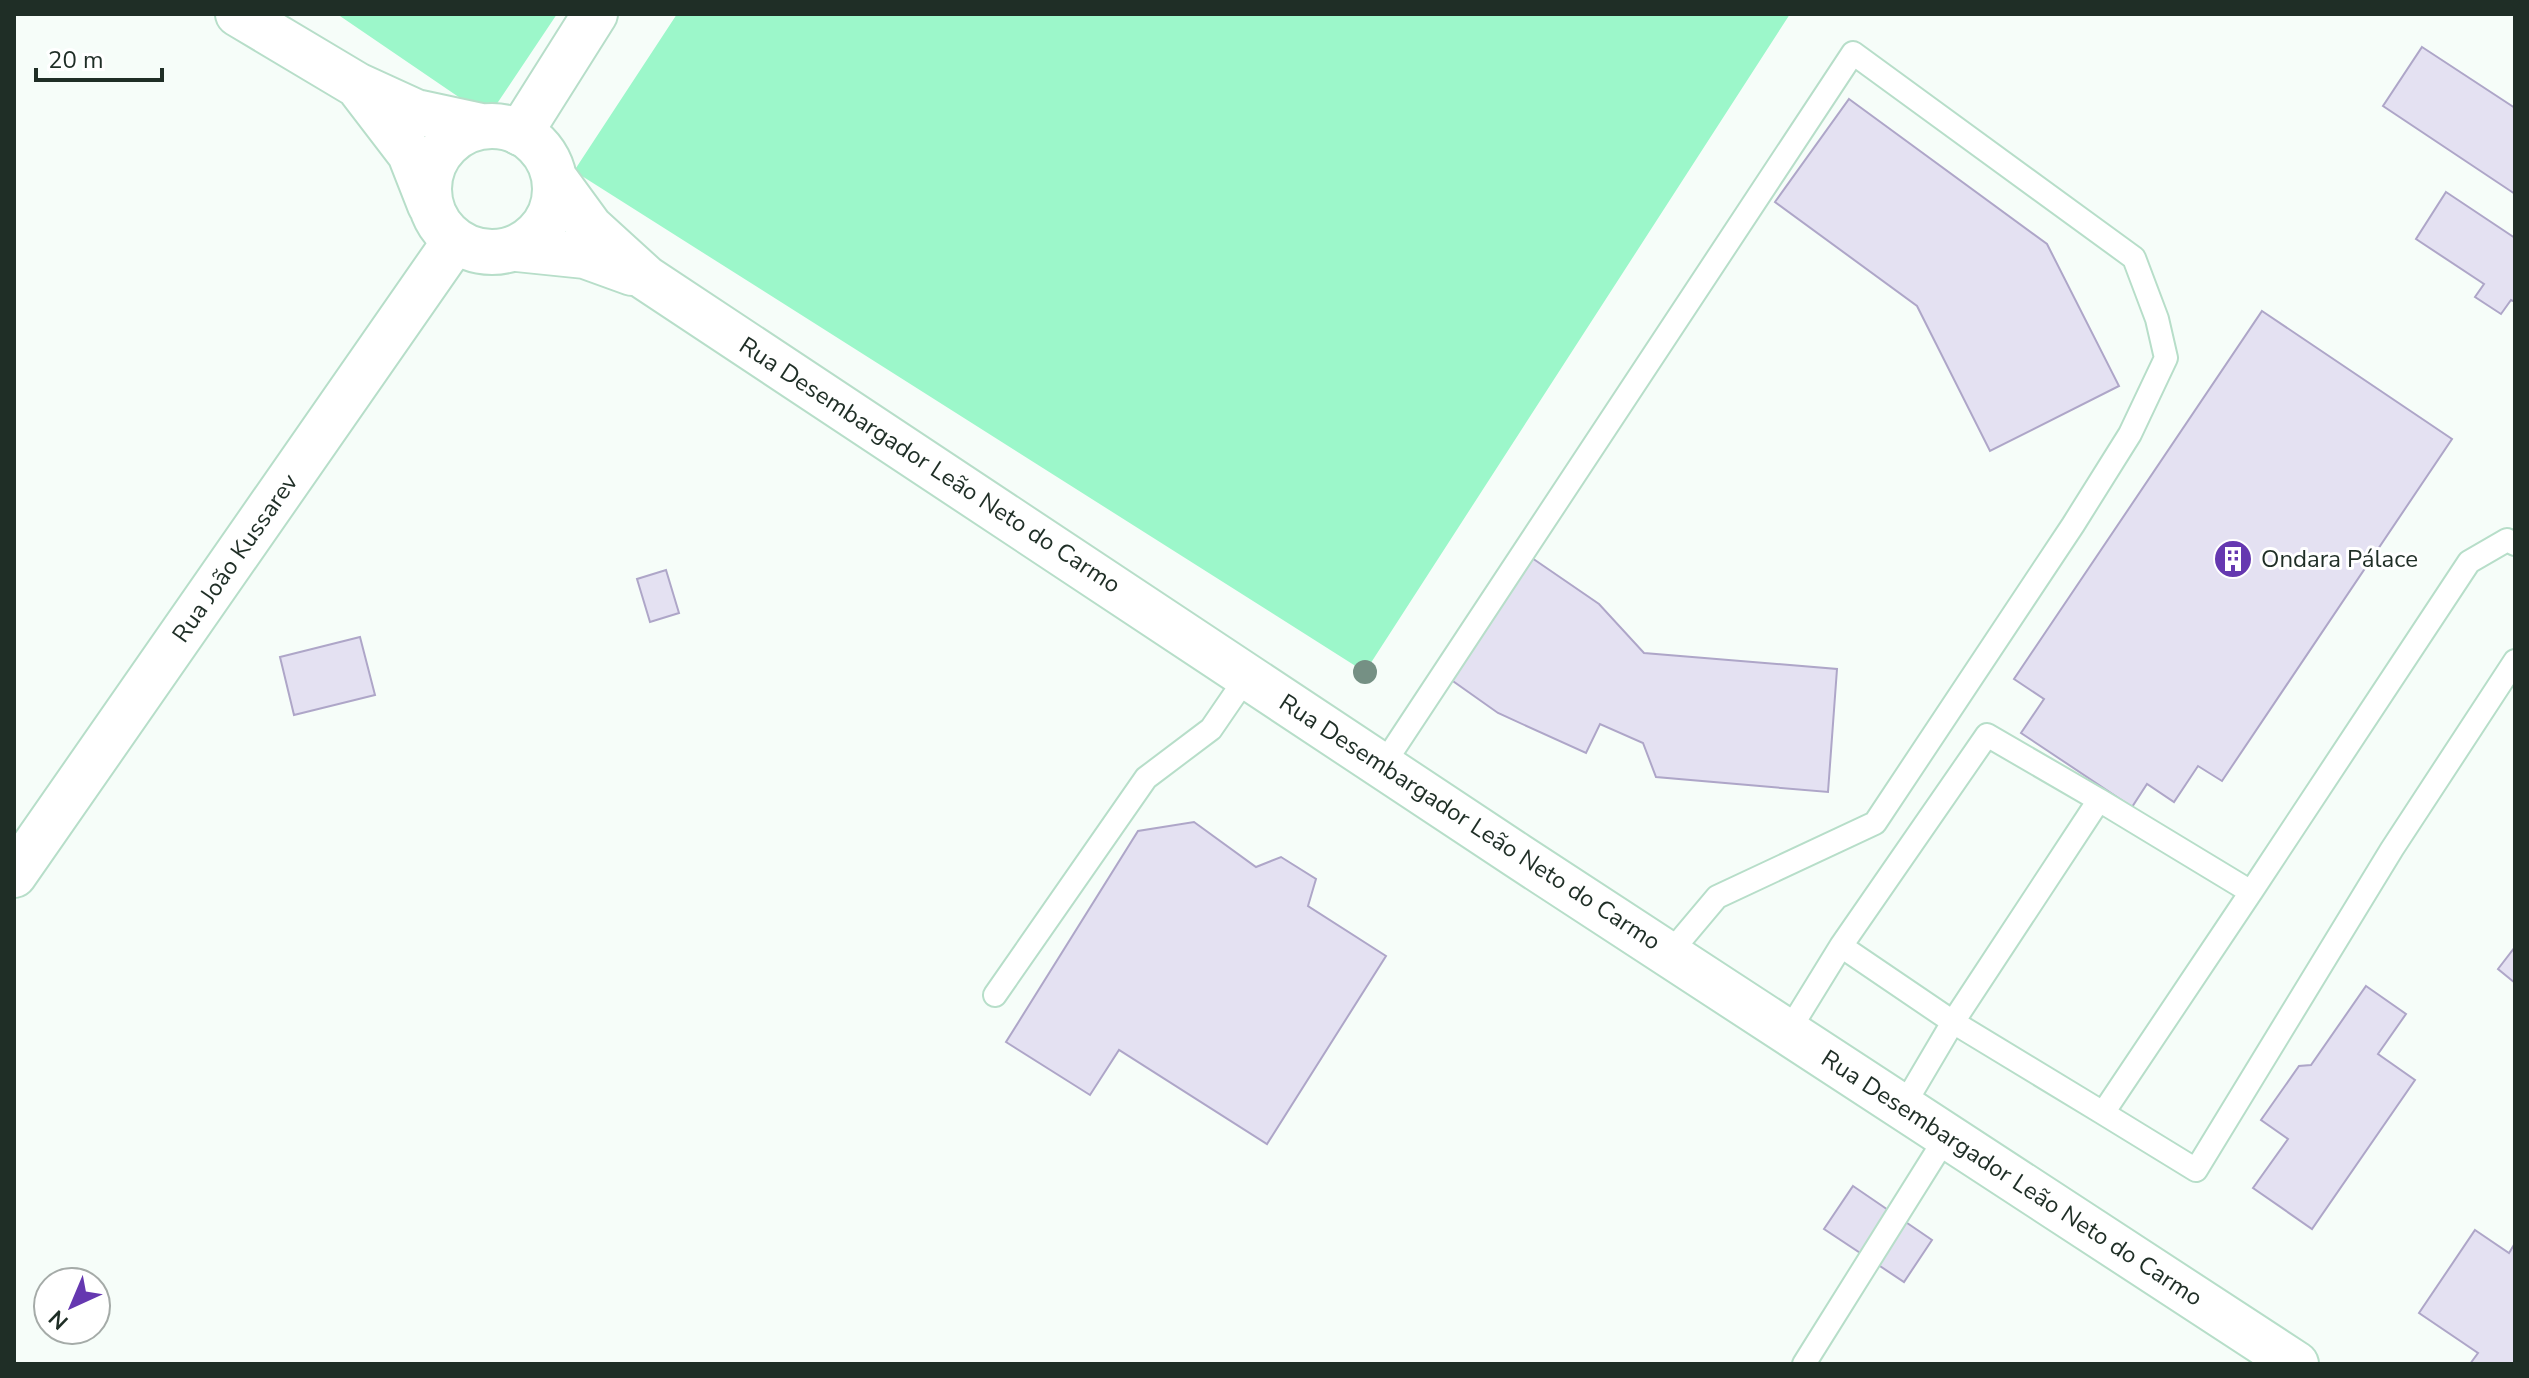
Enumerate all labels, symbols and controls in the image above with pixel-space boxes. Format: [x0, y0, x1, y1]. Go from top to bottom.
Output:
scale bar [36, 32, 162, 82]
text: 20 m [48, 44, 104, 76]
street label: Rua Desembargador Leão Neto do Carmo [733, 329, 1127, 601]
street label: Rua João Kussarev [165, 467, 306, 649]
building icon: Ondara Pálace [2212, 538, 2254, 580]
place label: Ondara Pálace [2261, 543, 2418, 575]
street label: Rua Desembargador Leão Neto do Carmo [1273, 686, 1667, 958]
street label: Rua Desembargador Leão Neto do Carmo [1815, 1042, 2209, 1314]
north arrow [32, 1266, 112, 1346]
text: N [42, 1303, 75, 1336]

